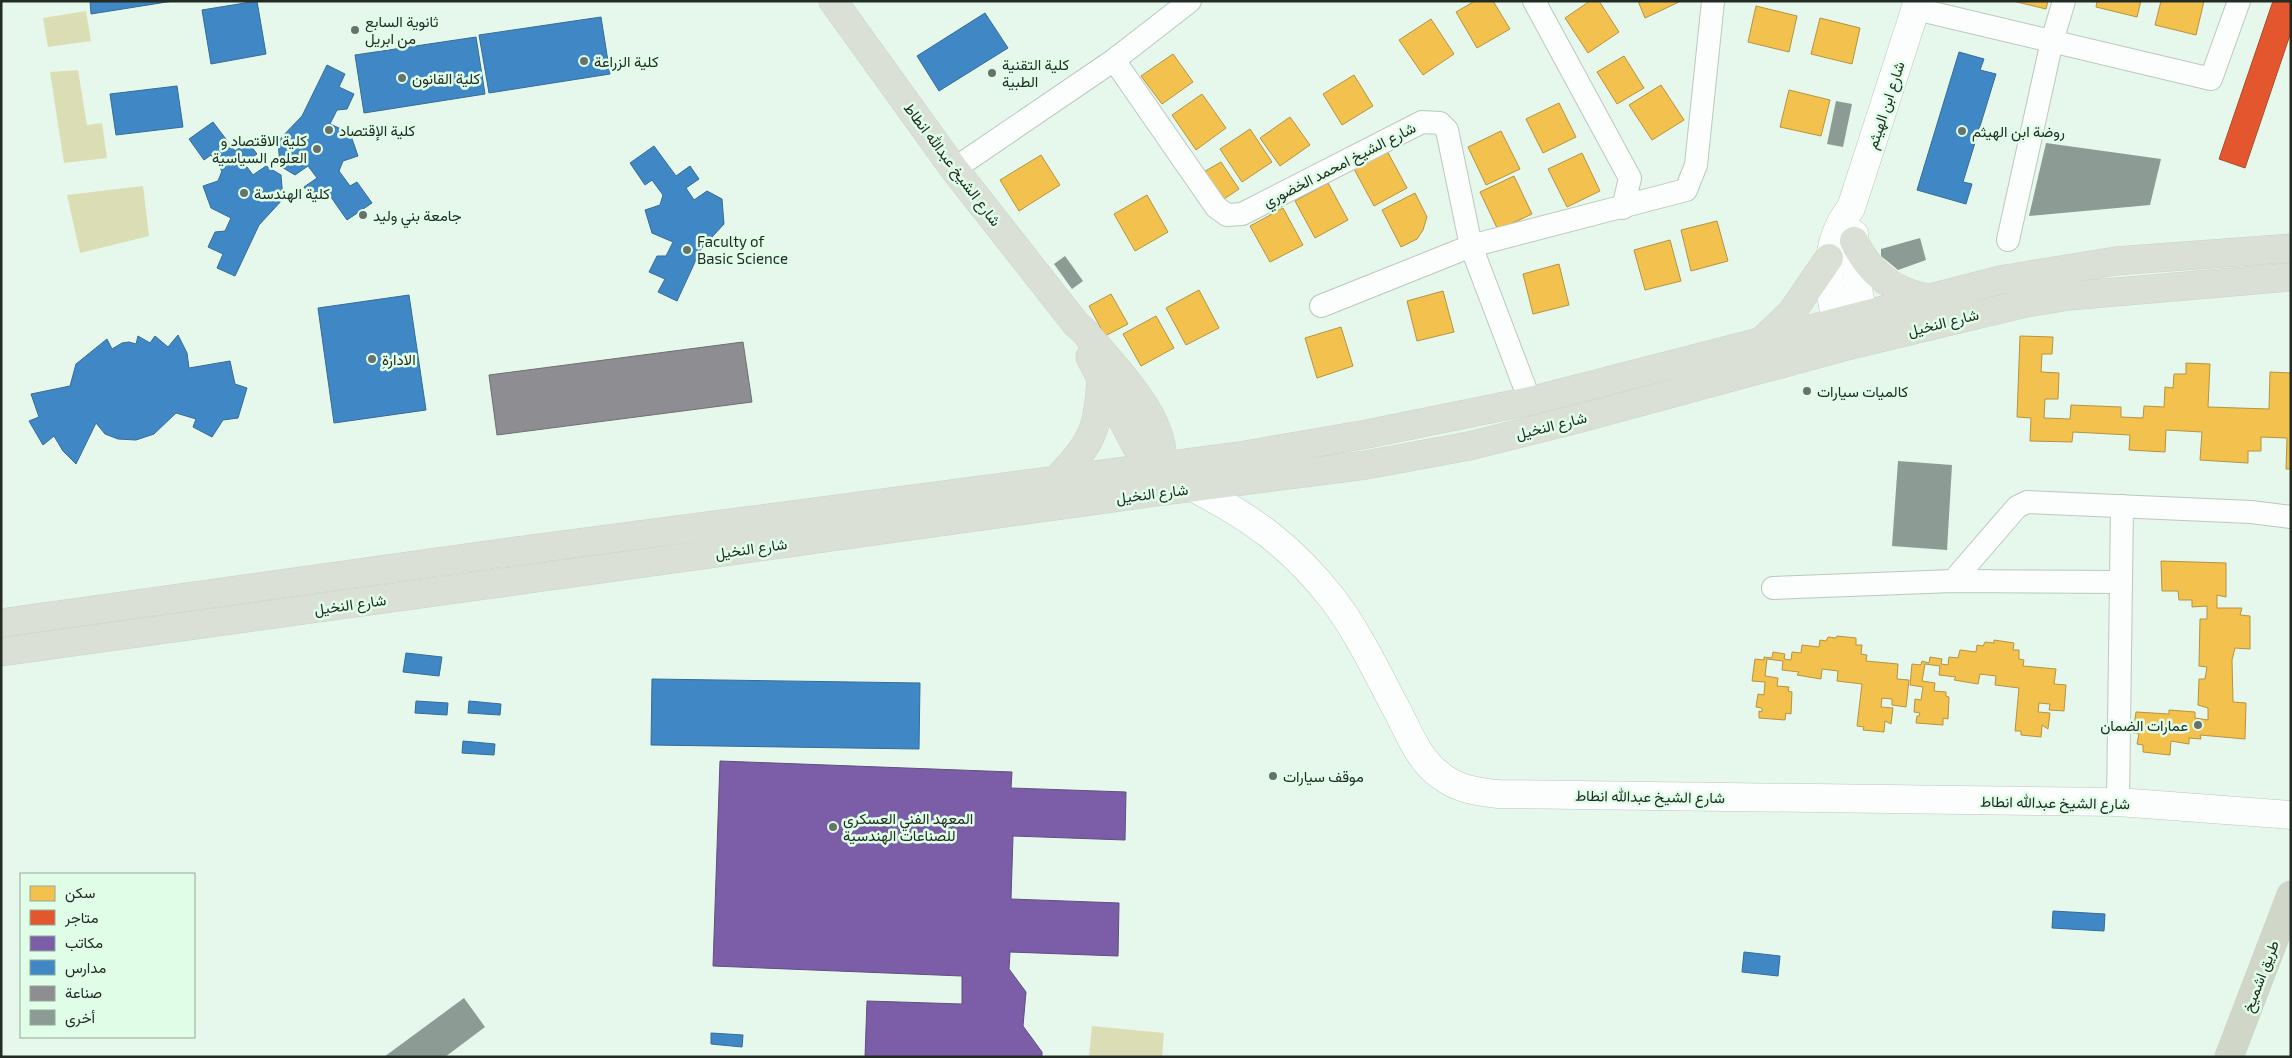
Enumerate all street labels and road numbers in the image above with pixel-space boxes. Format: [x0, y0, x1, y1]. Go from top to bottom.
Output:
street label: شارع ابن الهيثم [1862, 59, 1911, 152]
street label: شارع الشيخ عبدالله انطاط [898, 99, 1005, 231]
street label: شارع الشيخ امحمد الخضوري [1260, 118, 1421, 215]
street label: شارع النخيل [1906, 304, 1981, 342]
street label: شارع النخيل [1514, 407, 1589, 445]
street label: شارع النخيل [1115, 480, 1190, 509]
street label: شارع النخيل [714, 534, 789, 565]
street label: شارع النخيل [313, 590, 388, 621]
street label: شارع الشيخ عبدالله انطاط [1575, 786, 1725, 809]
street label: شارع الشيخ عبدالله انطاط [1980, 792, 2130, 815]
street label: طريق اشميخ [2238, 937, 2285, 1016]

